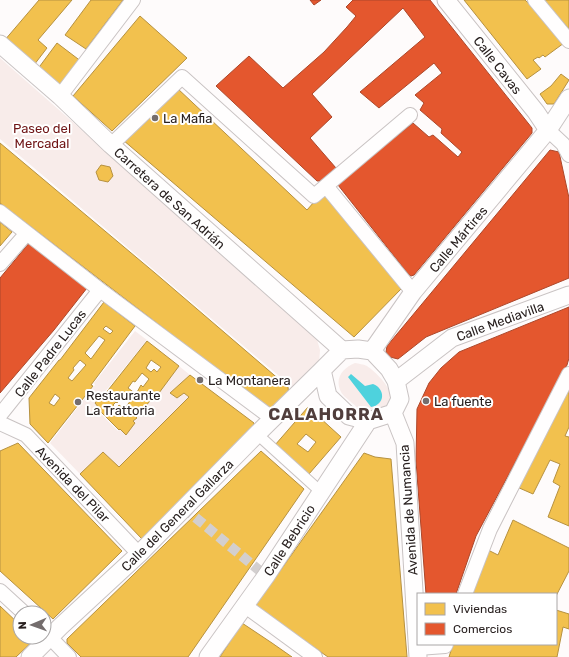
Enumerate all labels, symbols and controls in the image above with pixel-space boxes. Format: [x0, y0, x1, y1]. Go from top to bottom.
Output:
street label: Calle Cavas [470, 33, 525, 97]
place label: La Mafia [163, 111, 212, 126]
marker: La Mafia [150, 113, 160, 123]
park label: Paseo del Mercadal [13, 121, 71, 151]
street label: Carretera de San Adrián [111, 145, 228, 252]
street label: Calle Mártires [426, 203, 491, 276]
street label: Calle Mediavilla [454, 299, 546, 344]
street label: Calle Padre Lucas [12, 306, 89, 400]
place label: La Montanera [208, 373, 291, 388]
marker: La Montanera [195, 375, 205, 385]
place label: Restaurante La Trattoria [86, 388, 161, 418]
place label: La fuente [434, 394, 492, 409]
marker: La fuente [421, 396, 431, 406]
marker: Restaurante La Trattoria [73, 397, 83, 407]
district label: CALAHORRA [268, 404, 384, 424]
street label: Avenida del Pilar [33, 443, 113, 525]
street label: Avenida de Numancia [396, 444, 421, 576]
street label: Calle del General Gallarza [118, 456, 236, 574]
street label: Calle Bebricio [261, 502, 318, 579]
legend [417, 593, 557, 645]
text: Viviendas [453, 602, 507, 616]
north arrow [12, 605, 52, 645]
text: N [16, 621, 29, 630]
text: Comercios [453, 622, 512, 636]

